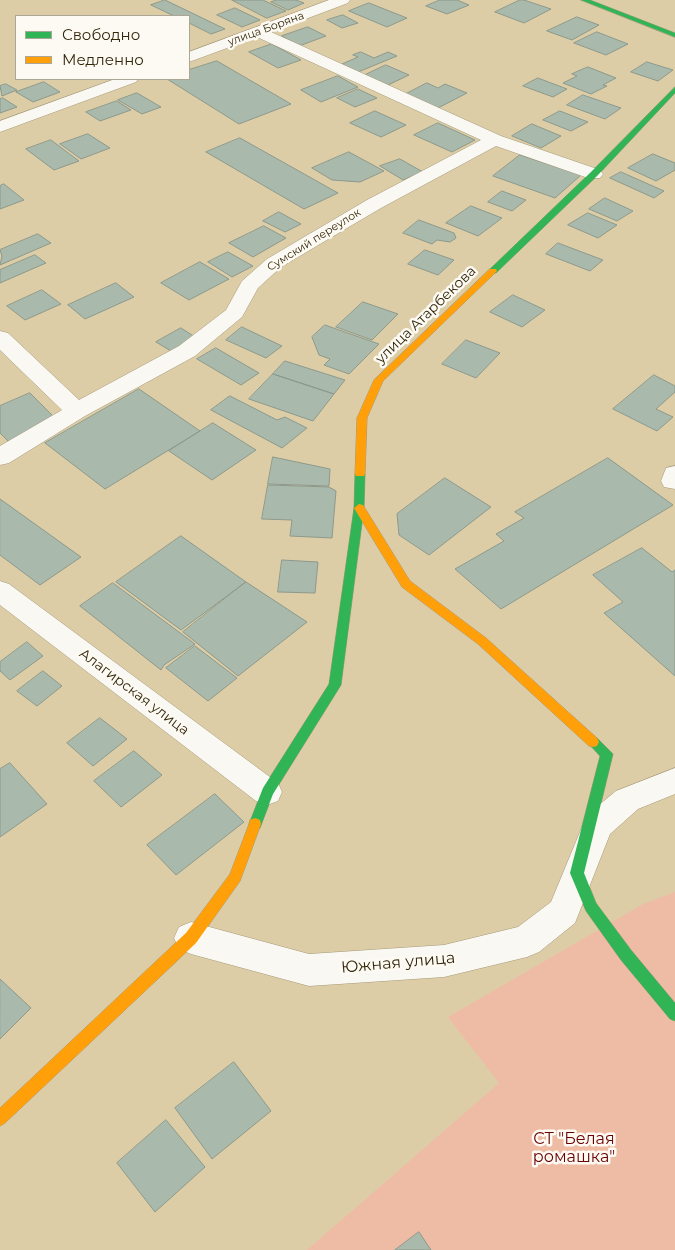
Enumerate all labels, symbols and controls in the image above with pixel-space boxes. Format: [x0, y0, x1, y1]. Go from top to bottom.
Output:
street label: улица Боряна [226, 9, 306, 49]
legend [15, 15, 190, 80]
text: Свободно [62, 25, 140, 44]
text: Медленно [62, 50, 144, 69]
street label: Сумский переулок [265, 206, 363, 274]
street label: улица Атарбекова [372, 263, 480, 367]
street label: Алагирская улица [76, 645, 192, 739]
street label: Южная улица [340, 948, 456, 978]
park label: СТ "Белая ромашка" [533, 1129, 615, 1167]

